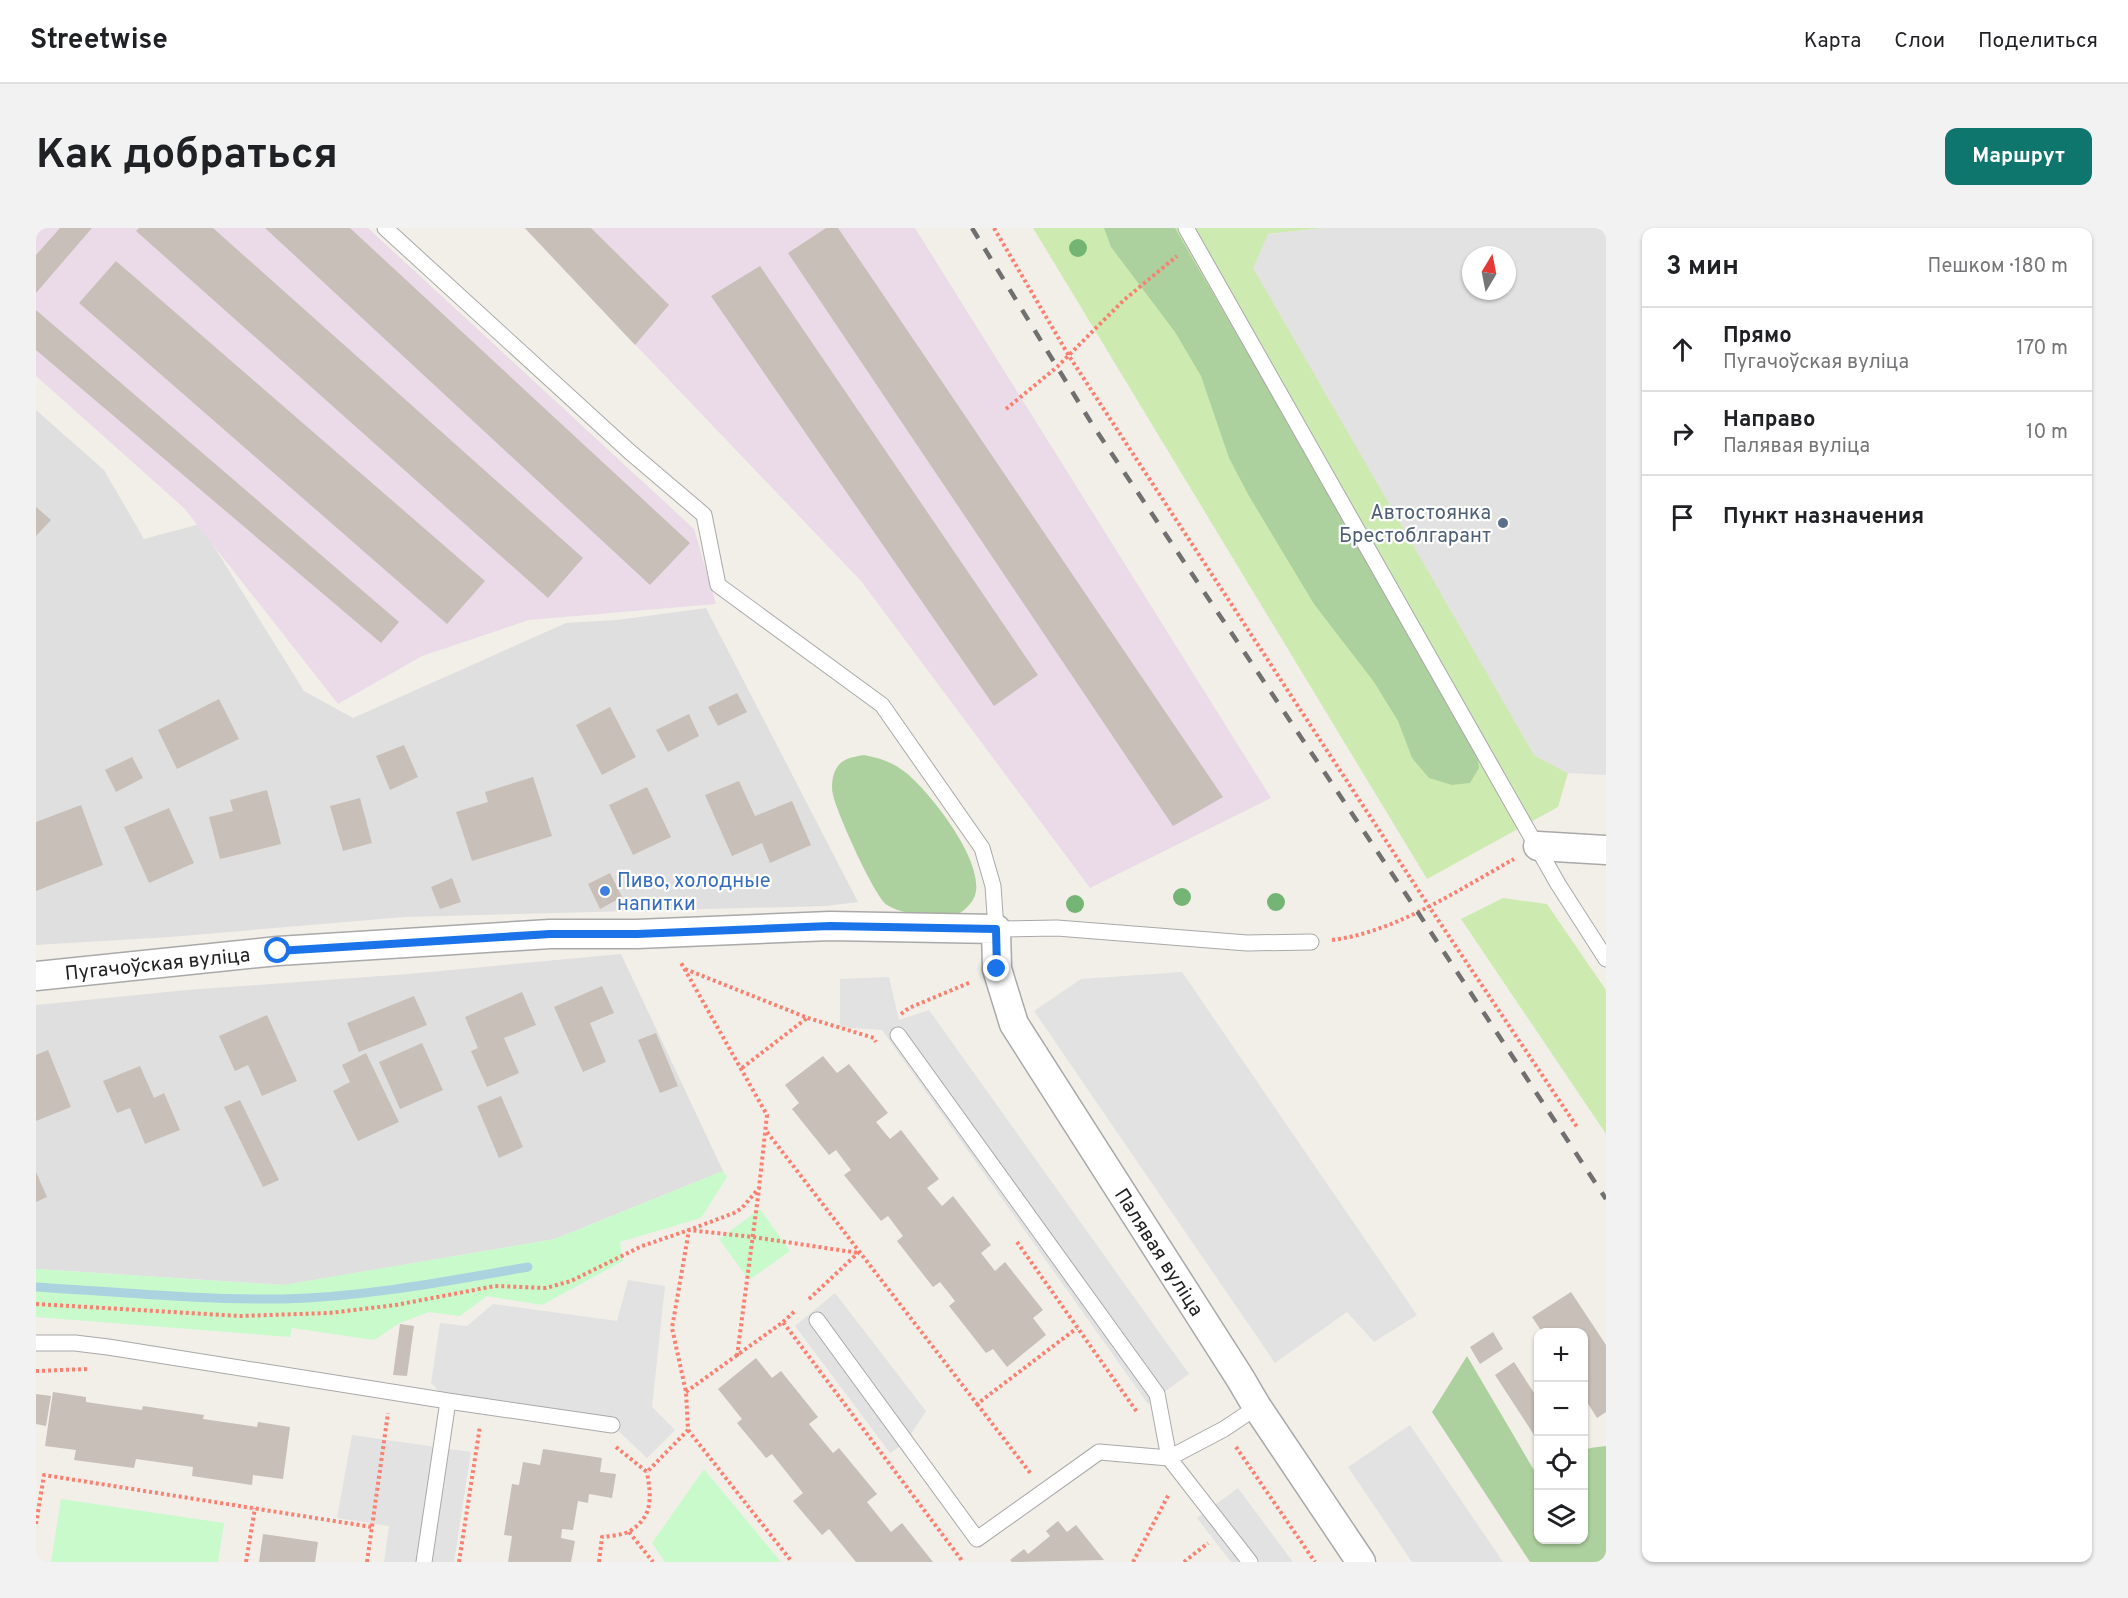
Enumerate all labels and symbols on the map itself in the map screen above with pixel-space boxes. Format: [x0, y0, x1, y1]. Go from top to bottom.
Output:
north arrow [1462, 246, 1516, 300]
place label: Автостоянка Брестоблгарант [1339, 501, 1491, 550]
marker: Автостоянка Брестоблгарант [1496, 516, 1510, 530]
place label: Пиво, холодные напитки [617, 869, 771, 918]
marker: Пиво, холодные напитки [598, 884, 612, 898]
route start [264, 937, 290, 963]
street label: Пугачоўская вуліца [64, 943, 251, 988]
route end [983, 955, 1009, 981]
street label: Палявая вуліца [1107, 1184, 1208, 1322]

